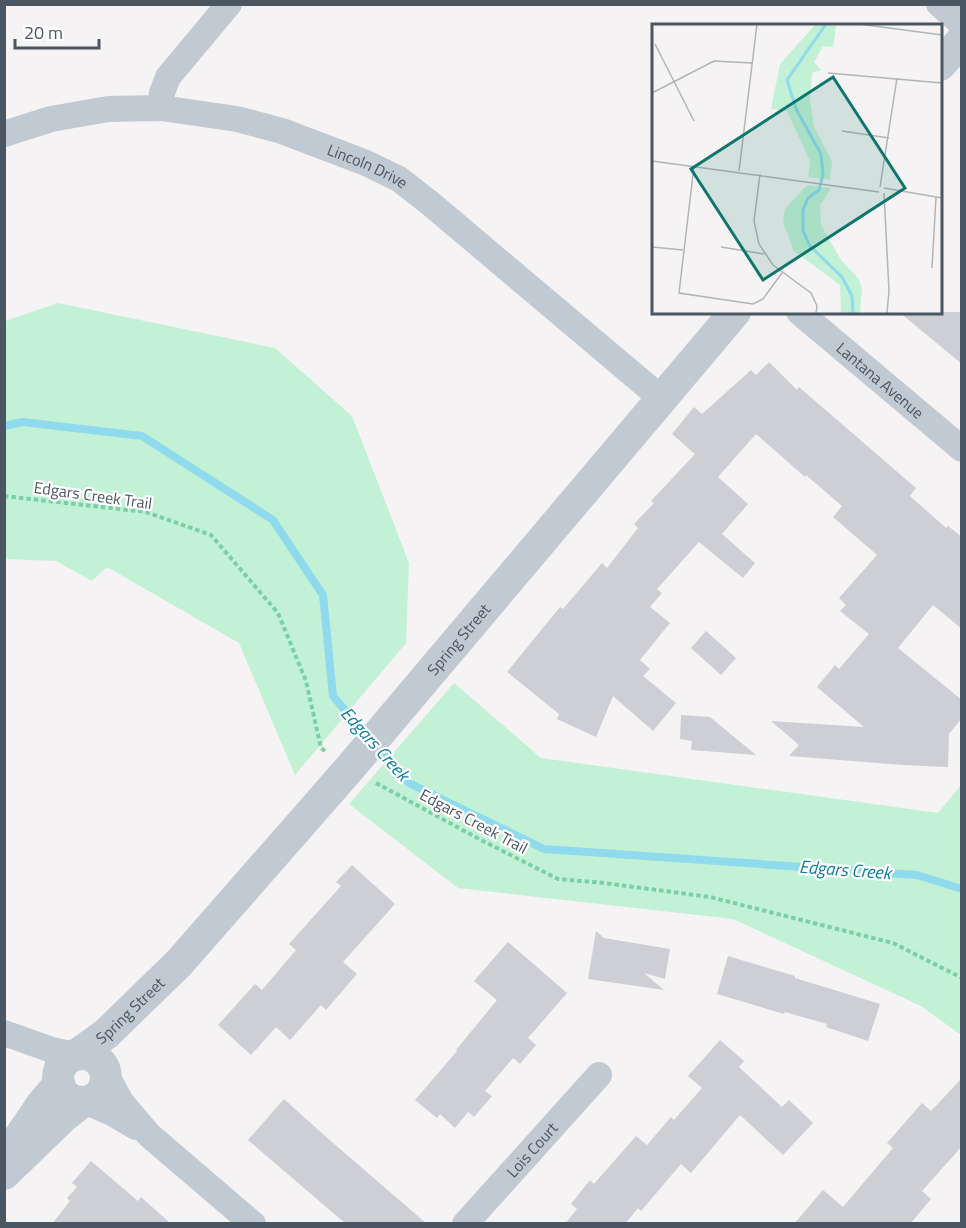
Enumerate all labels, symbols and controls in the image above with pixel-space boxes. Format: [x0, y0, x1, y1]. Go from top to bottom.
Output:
scale bar [15, 12, 99, 50]
text: 20 m [24, 19, 63, 46]
inset map [652, 24, 942, 314]
street label: Lincoln Drive [324, 137, 413, 194]
street label: Lantana Avenue [831, 336, 929, 424]
street label: Edgars Creek Trail [32, 475, 154, 515]
street label: Spring Street [421, 598, 496, 681]
water label: Edgars Creek [335, 700, 417, 788]
street label: Edgars Creek Trail [416, 782, 532, 860]
water label: Edgars Creek [798, 853, 894, 886]
street label: Spring Street [91, 971, 170, 1050]
street label: Lois Court [500, 1116, 564, 1183]

